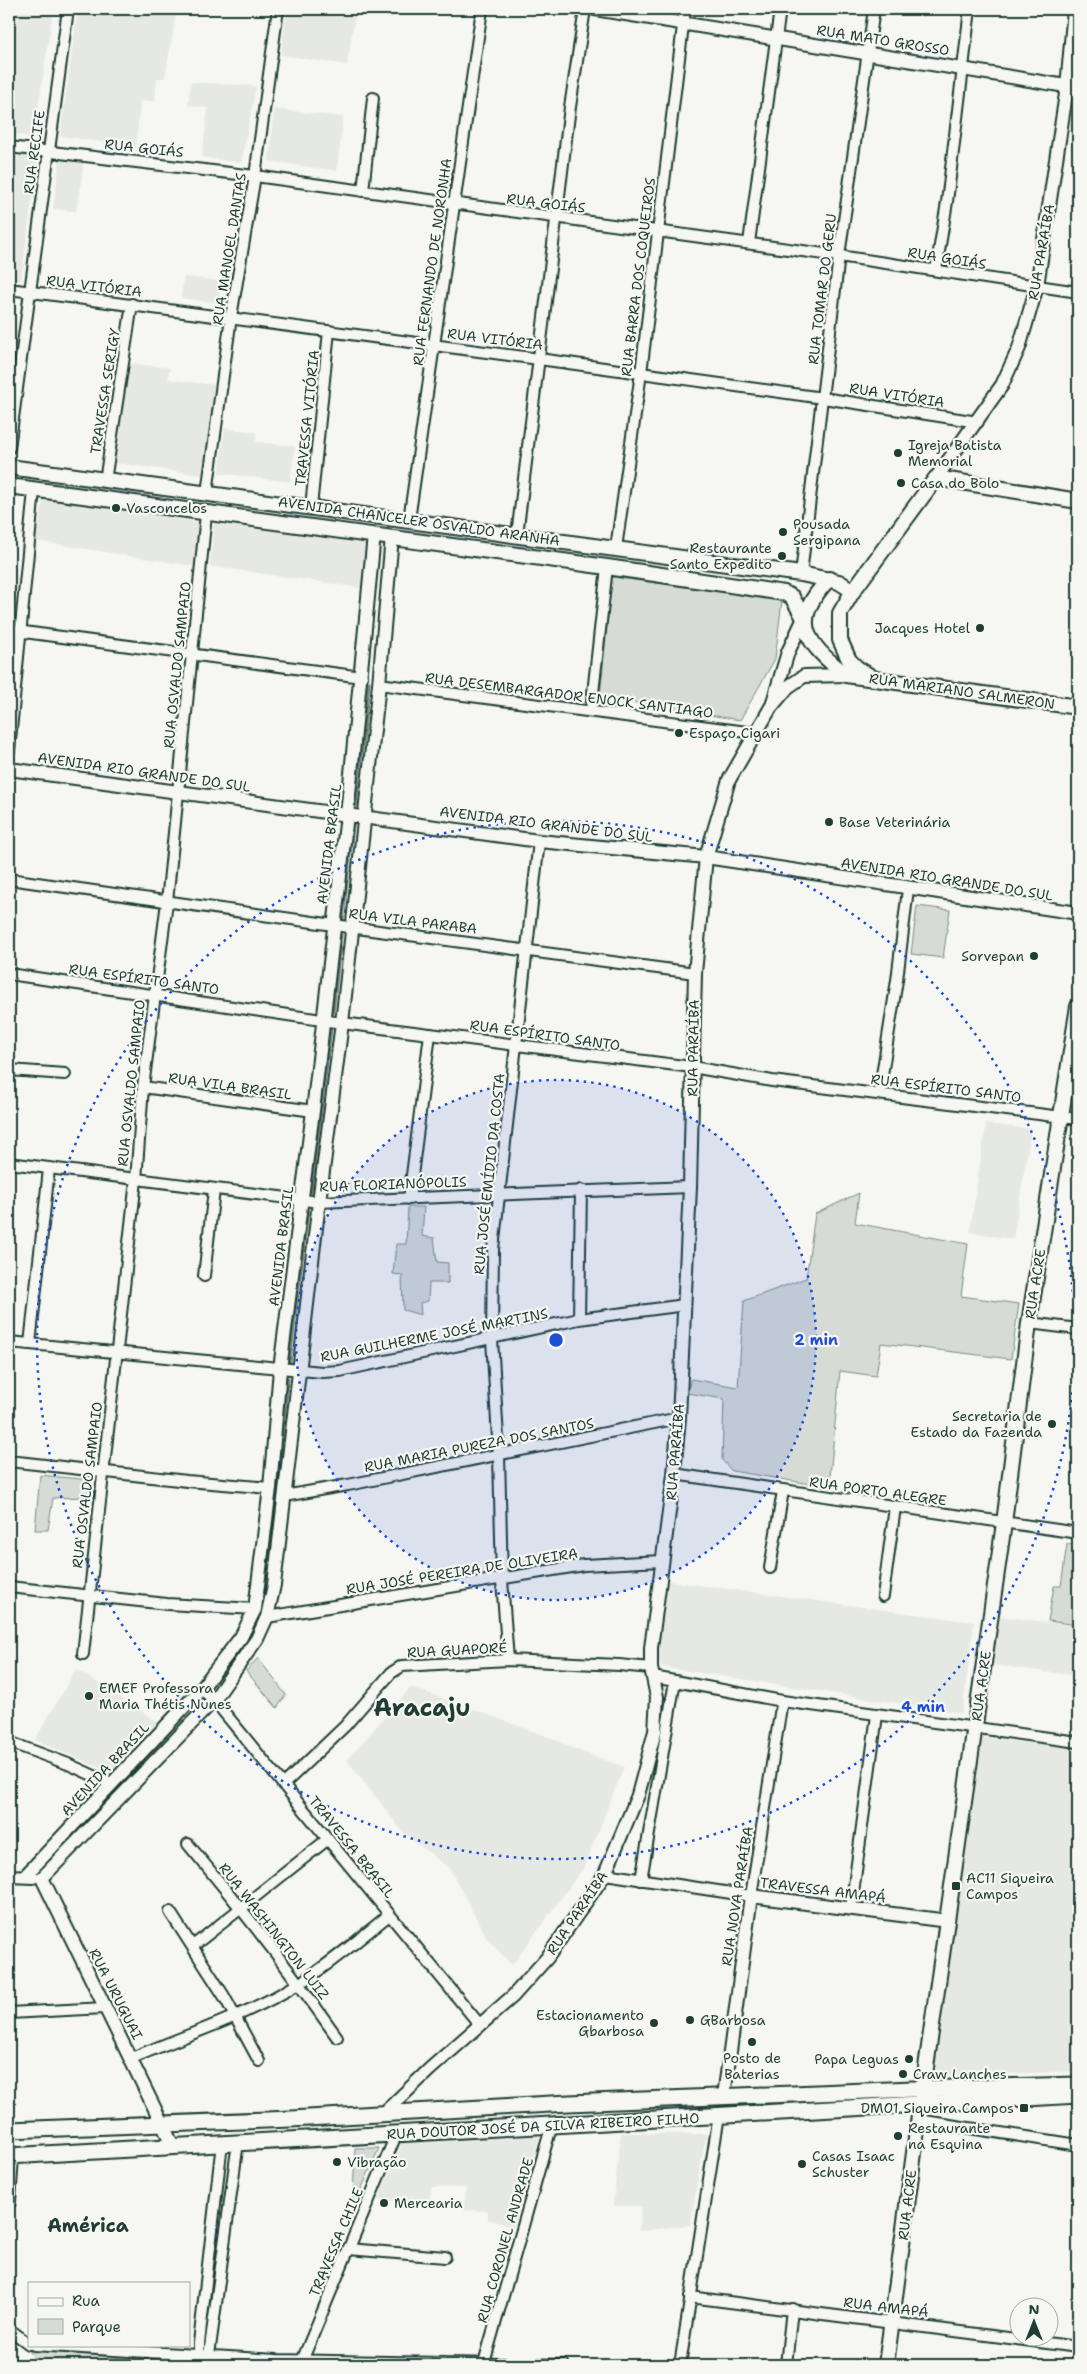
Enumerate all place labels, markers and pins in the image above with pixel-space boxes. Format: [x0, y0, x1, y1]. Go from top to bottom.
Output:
place label: Igreja Batista Memorial [908, 436, 1002, 470]
marker: Igreja Batista Memorial [892, 447, 904, 459]
place label: Casa do Bolo [911, 474, 999, 492]
marker: Casa do Bolo [895, 477, 907, 489]
place label: Vasconcelos [126, 499, 207, 517]
marker: Vasconcelos [110, 502, 122, 514]
place label: Pousada Sergipana [793, 515, 861, 549]
marker: Pousada Sergipana [777, 526, 789, 538]
place label: Restaurante Santo Expedito [670, 539, 772, 573]
marker: Restaurante Santo Expedito [776, 550, 788, 562]
place label: Jacques Hotel [874, 619, 971, 637]
marker: Jacques Hotel [974, 622, 986, 634]
place label: Espaço Cigari [689, 724, 780, 742]
marker: Espaço Cigari [673, 727, 685, 739]
place label: Base Veterinária [839, 813, 951, 831]
marker: Base Veterinária [823, 816, 835, 828]
place label: Sorvepan [961, 947, 1024, 965]
marker: Sorvepan [1028, 950, 1040, 962]
centre of rings [547, 1331, 565, 1349]
place label: Secretaria de Estado da Fazenda [910, 1407, 1042, 1441]
marker: Secretaria de Estado da Fazenda [1046, 1418, 1058, 1430]
place label: EMEF Professora Maria Thétis Nunes [99, 1679, 232, 1713]
marker: EMEF Professora Maria Thétis Nunes [83, 1690, 95, 1702]
place label: AC11 Siqueira Campos [966, 1869, 1054, 1903]
marker: AC11 Siqueira Campos [950, 1880, 962, 1892]
place label: Estacionamento Gbarbosa [536, 2006, 644, 2040]
place label: GBarbosa [700, 2011, 766, 2029]
marker: GBarbosa [684, 2014, 696, 2026]
marker: Estacionamento Gbarbosa [648, 2017, 660, 2029]
marker: Posto de Baterias [746, 2036, 758, 2048]
place label: Posto de Baterias [723, 2049, 781, 2083]
place label: Papa Leguas [814, 2050, 899, 2068]
marker: Papa Leguas [903, 2053, 915, 2065]
place label: Craw Lanches [913, 2065, 1007, 2083]
marker: Craw Lanches [897, 2068, 909, 2080]
place label: DM01 Siqueira Campos [861, 2099, 1014, 2117]
marker: DM01 Siqueira Campos [1018, 2102, 1030, 2114]
place label: Restaurante na Esquina [908, 2119, 991, 2153]
marker: Restaurante na Esquina [892, 2130, 904, 2142]
place label: Casas Isaac Schuster [812, 2147, 895, 2181]
place label: Vibração [347, 2153, 407, 2171]
marker: Vibração [331, 2156, 343, 2168]
marker: Casas Isaac Schuster [796, 2158, 808, 2170]
place label: Mercearia [394, 2194, 463, 2212]
marker: Mercearia [378, 2197, 390, 2209]

